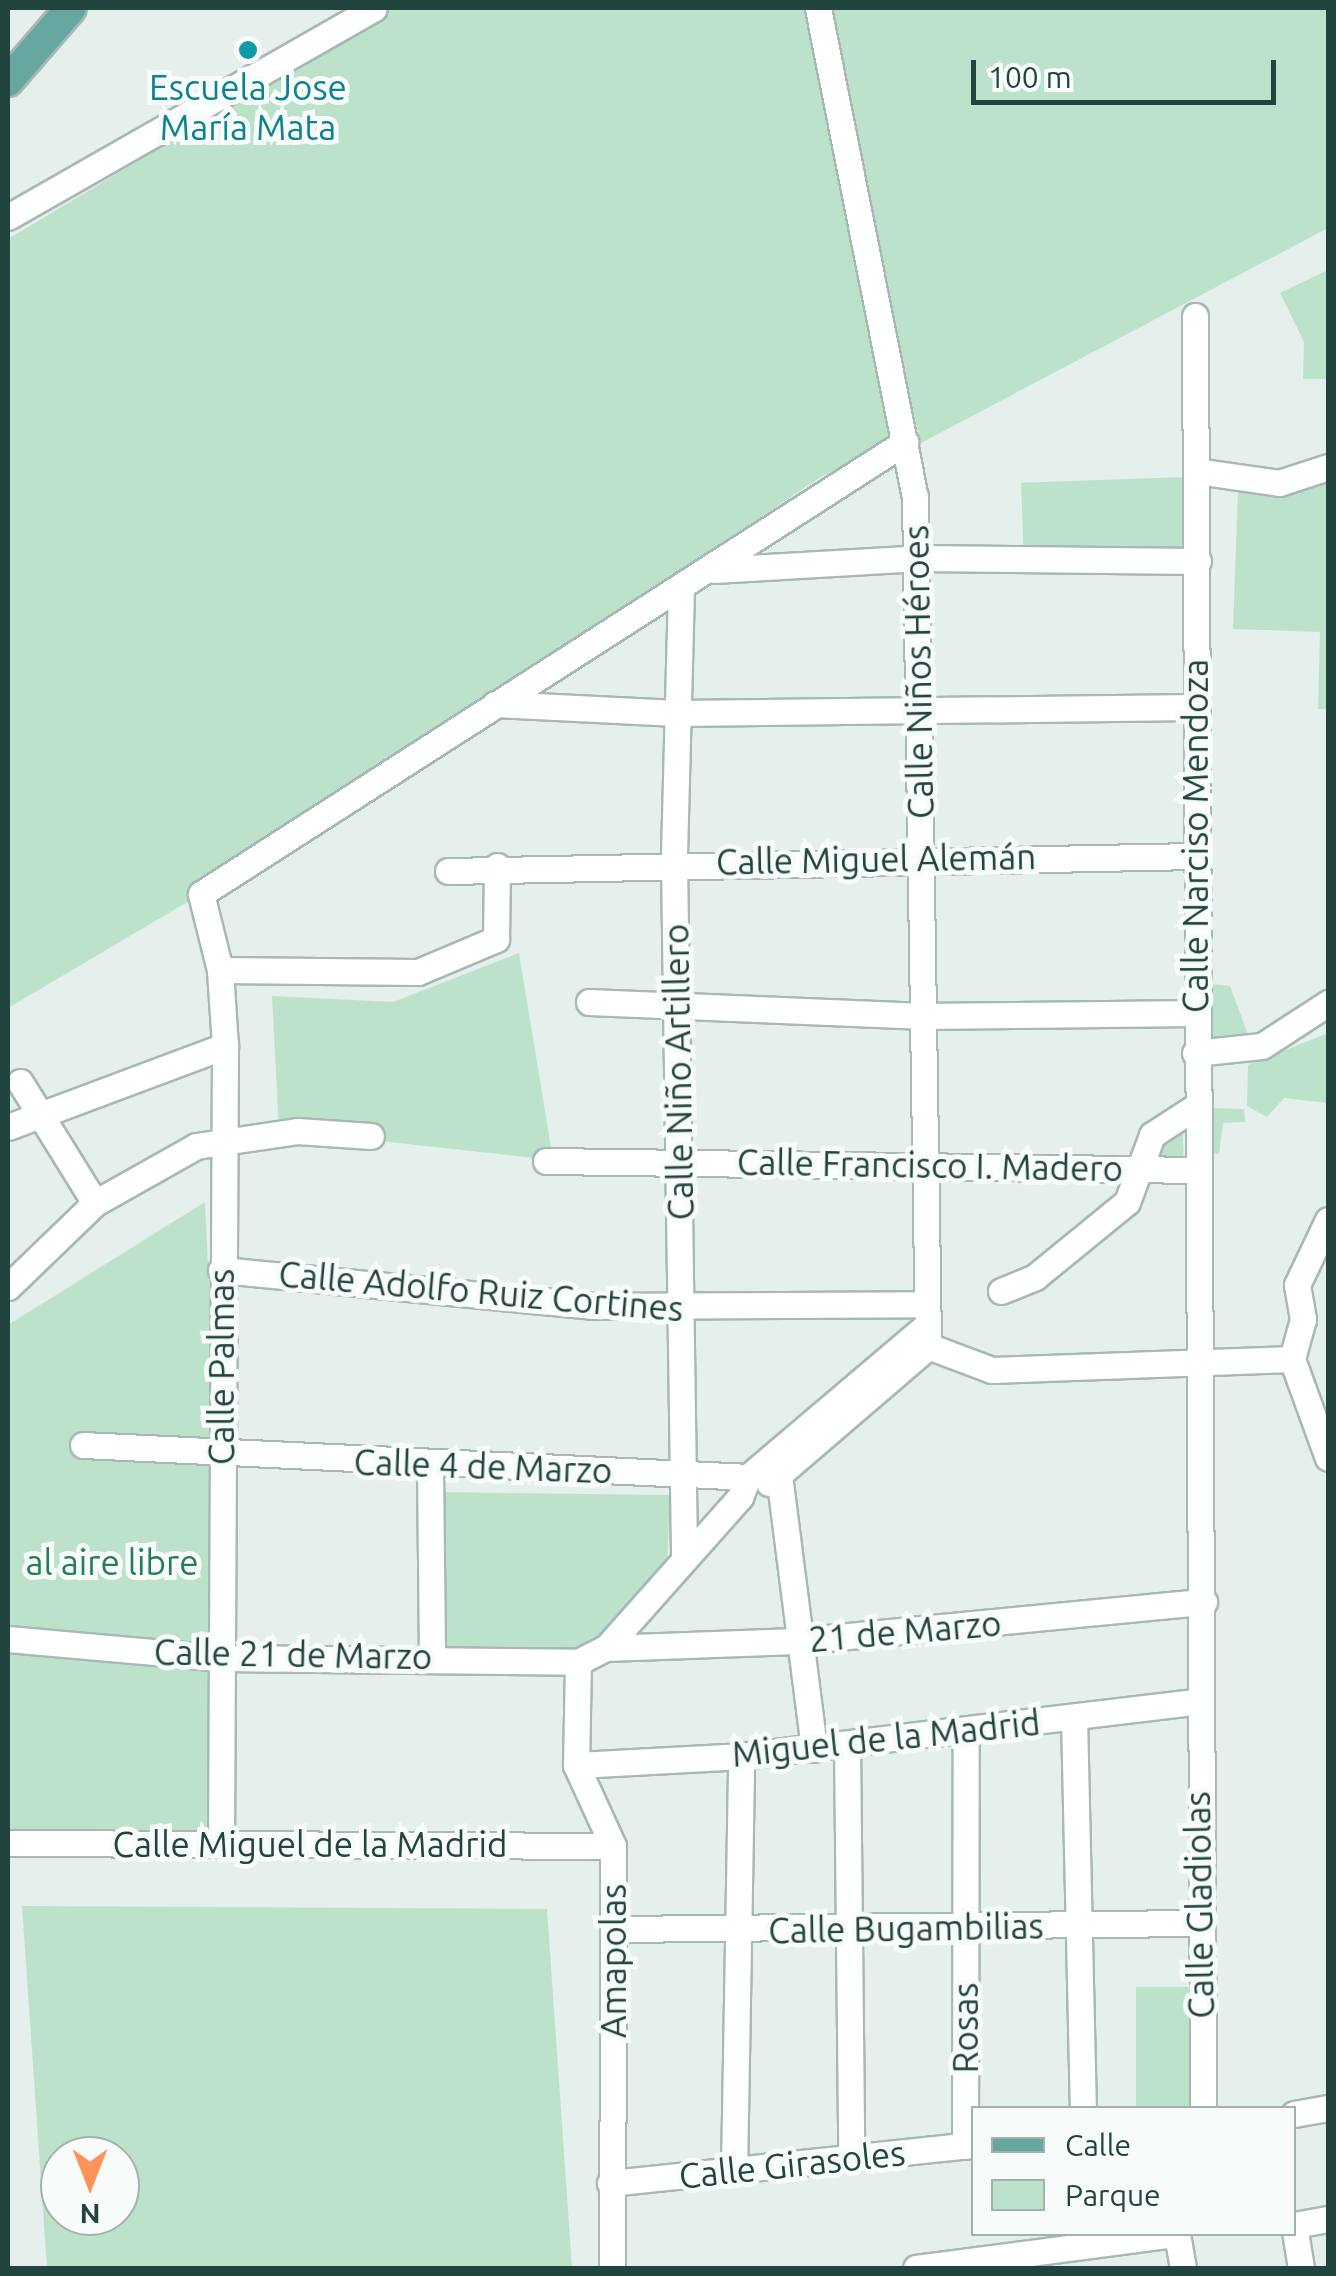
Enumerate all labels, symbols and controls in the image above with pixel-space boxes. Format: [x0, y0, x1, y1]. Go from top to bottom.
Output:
marker: Escuela Jose María Mata [237, 39, 259, 61]
scale bar [976, 40, 1281, 102]
text: 100 m [988, 60, 1072, 94]
place label: Escuela Jose María Mata [149, 66, 347, 148]
street label: Calle Niños Héroes [894, 525, 942, 819]
street label: Calle Narciso Mendoza [1174, 659, 1216, 1013]
street label: Calle Miguel Alemán [716, 835, 1036, 883]
street label: Calle Niño Artillero [654, 923, 702, 1221]
street label: Calle Francisco I. Madero [737, 1141, 1123, 1189]
street label: Calle Adolfo Ruiz Cortines [277, 1252, 685, 1330]
street label: Calle Palmas [200, 1269, 242, 1465]
street label: Calle 4 de Marzo [353, 1440, 613, 1492]
park label: al aire libre [26, 1541, 198, 1583]
street label: 21 de Marzo [807, 1602, 1003, 1660]
street label: Calle 21 de Marzo [153, 1631, 433, 1677]
street label: Miguel de la Madrid [730, 1701, 1042, 1775]
street label: Calle Gladiolas [1176, 1791, 1222, 2019]
street label: Calle Miguel de la Madrid [113, 1823, 507, 1865]
street label: Amapolas [592, 1884, 634, 2038]
street label: Calle Bugambilias [768, 1905, 1044, 1951]
street label: Rosas [944, 1983, 986, 2073]
legend [971, 2106, 1296, 2236]
text: Calle [1065, 2128, 1131, 2162]
street label: Calle Girasoles [677, 2131, 907, 2197]
north arrow [40, 2136, 140, 2236]
text: Parque [1065, 2178, 1161, 2212]
text: N [80, 2199, 100, 2230]

